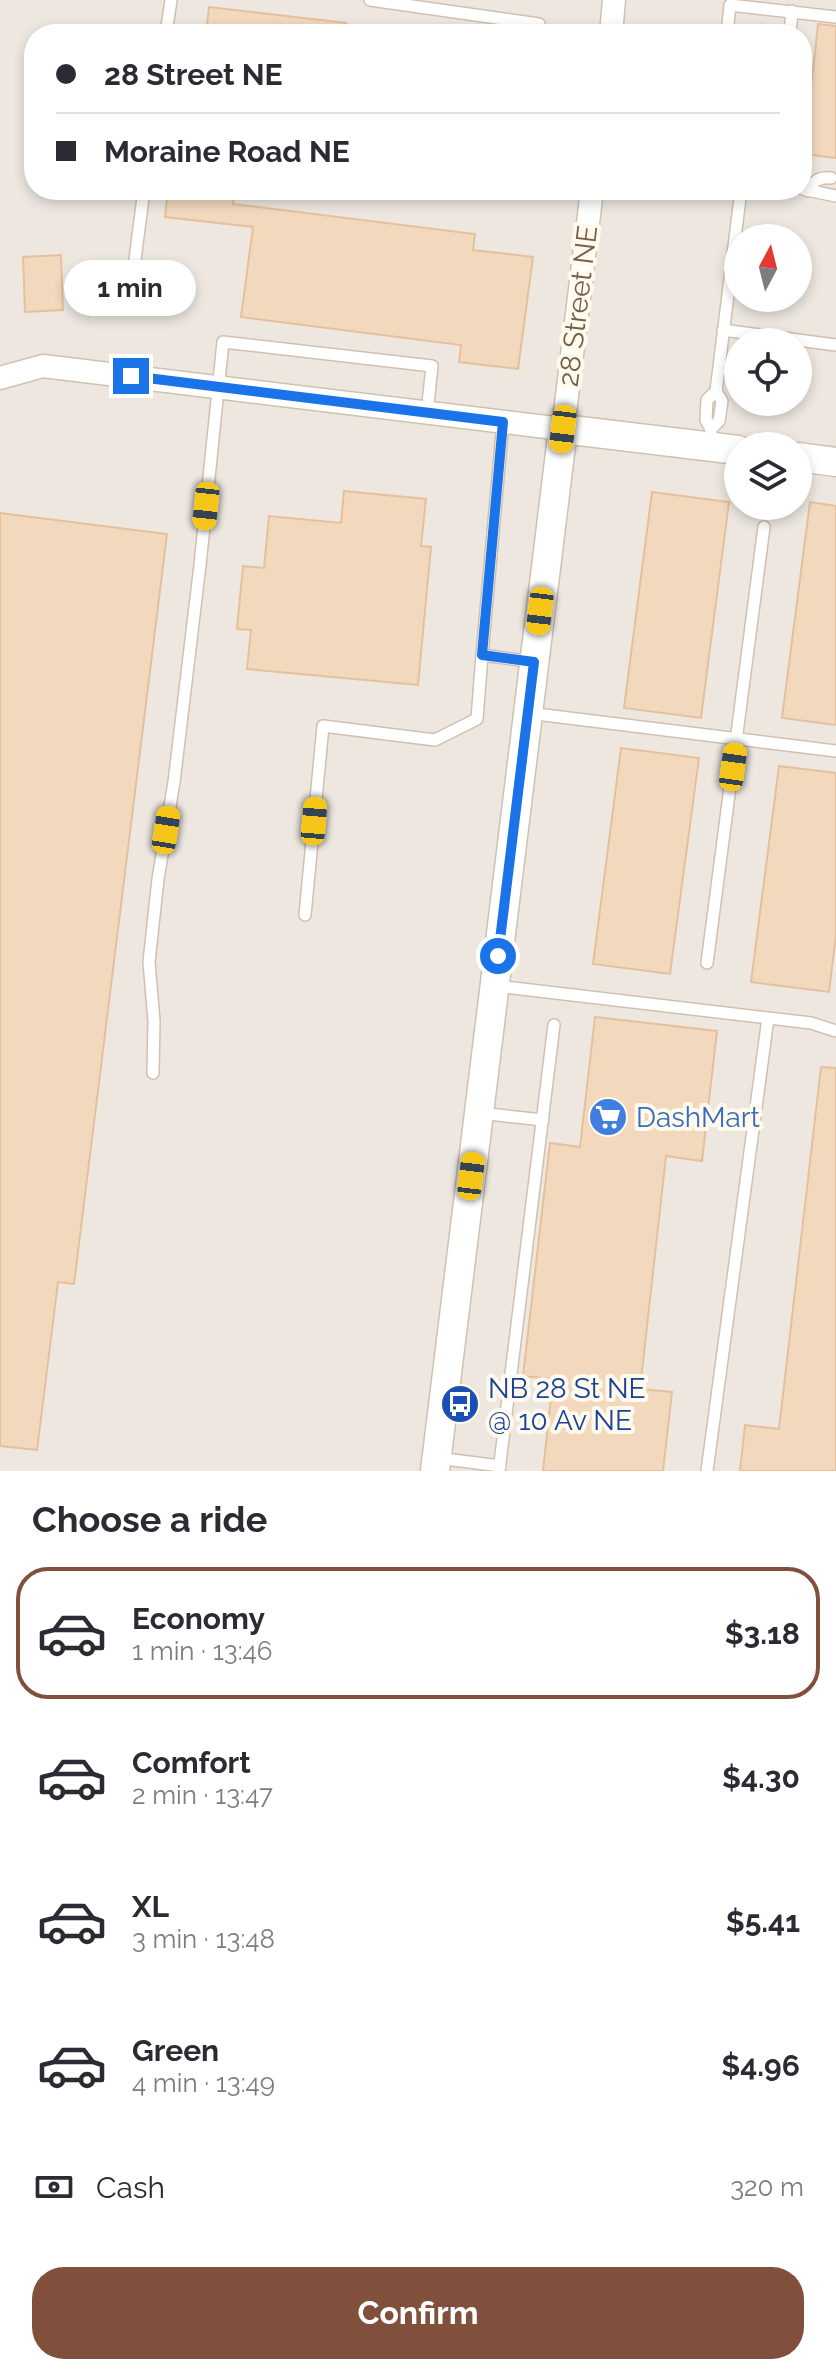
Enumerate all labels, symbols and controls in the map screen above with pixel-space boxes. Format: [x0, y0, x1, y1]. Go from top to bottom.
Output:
text: 28 Street NE [104, 57, 283, 92]
text: Moraine Road NE [104, 134, 350, 169]
street label: 28 Street NE [552, 224, 604, 388]
north arrow [724, 224, 812, 312]
map controls [724, 224, 812, 520]
callout: 1 min [65, 260, 197, 316]
text: 1 min [97, 273, 163, 303]
button: locate [724, 328, 812, 416]
route end [113, 358, 149, 394]
car [548, 404, 578, 454]
button: layers [724, 432, 812, 520]
car [192, 481, 220, 531]
car [525, 586, 555, 636]
car [718, 742, 748, 792]
car [300, 796, 328, 846]
car [150, 804, 182, 856]
route start [480, 938, 516, 974]
supermarket icon: DashMart [587, 1096, 629, 1138]
place label: DashMart [636, 1101, 761, 1134]
car [456, 1151, 486, 1201]
place label: NB 28 St NE @ 10 Av NE [488, 1372, 646, 1437]
bus stop icon: NB 28 St NE @ 10 Av NE [439, 1383, 481, 1425]
text: Choose a ride [32, 1498, 267, 1540]
icon: car [36, 1597, 108, 1669]
text: Economy [132, 1601, 265, 1636]
text: $3.18 [725, 1616, 800, 1651]
text: 1 min · 13:46 [132, 1636, 272, 1666]
icon: car [36, 1741, 108, 1813]
text: Comfort [132, 1745, 251, 1780]
text: $4.30 [722, 1760, 800, 1795]
text: 2 min · 13:47 [132, 1780, 273, 1810]
icon: car [36, 1885, 108, 1957]
text: XL [132, 1889, 169, 1924]
text: $5.41 [726, 1904, 800, 1939]
text: 3 min · 13:48 [132, 1924, 275, 1954]
icon: car [36, 2029, 108, 2101]
text: Green [132, 2033, 219, 2068]
text: $4.96 [721, 2048, 800, 2083]
text: 4 min · 13:49 [132, 2068, 275, 2098]
icon: cash [32, 2165, 76, 2209]
text: Cash [96, 2170, 165, 2205]
text: 320 m [730, 2172, 804, 2202]
button: Confirm [32, 2267, 804, 2359]

